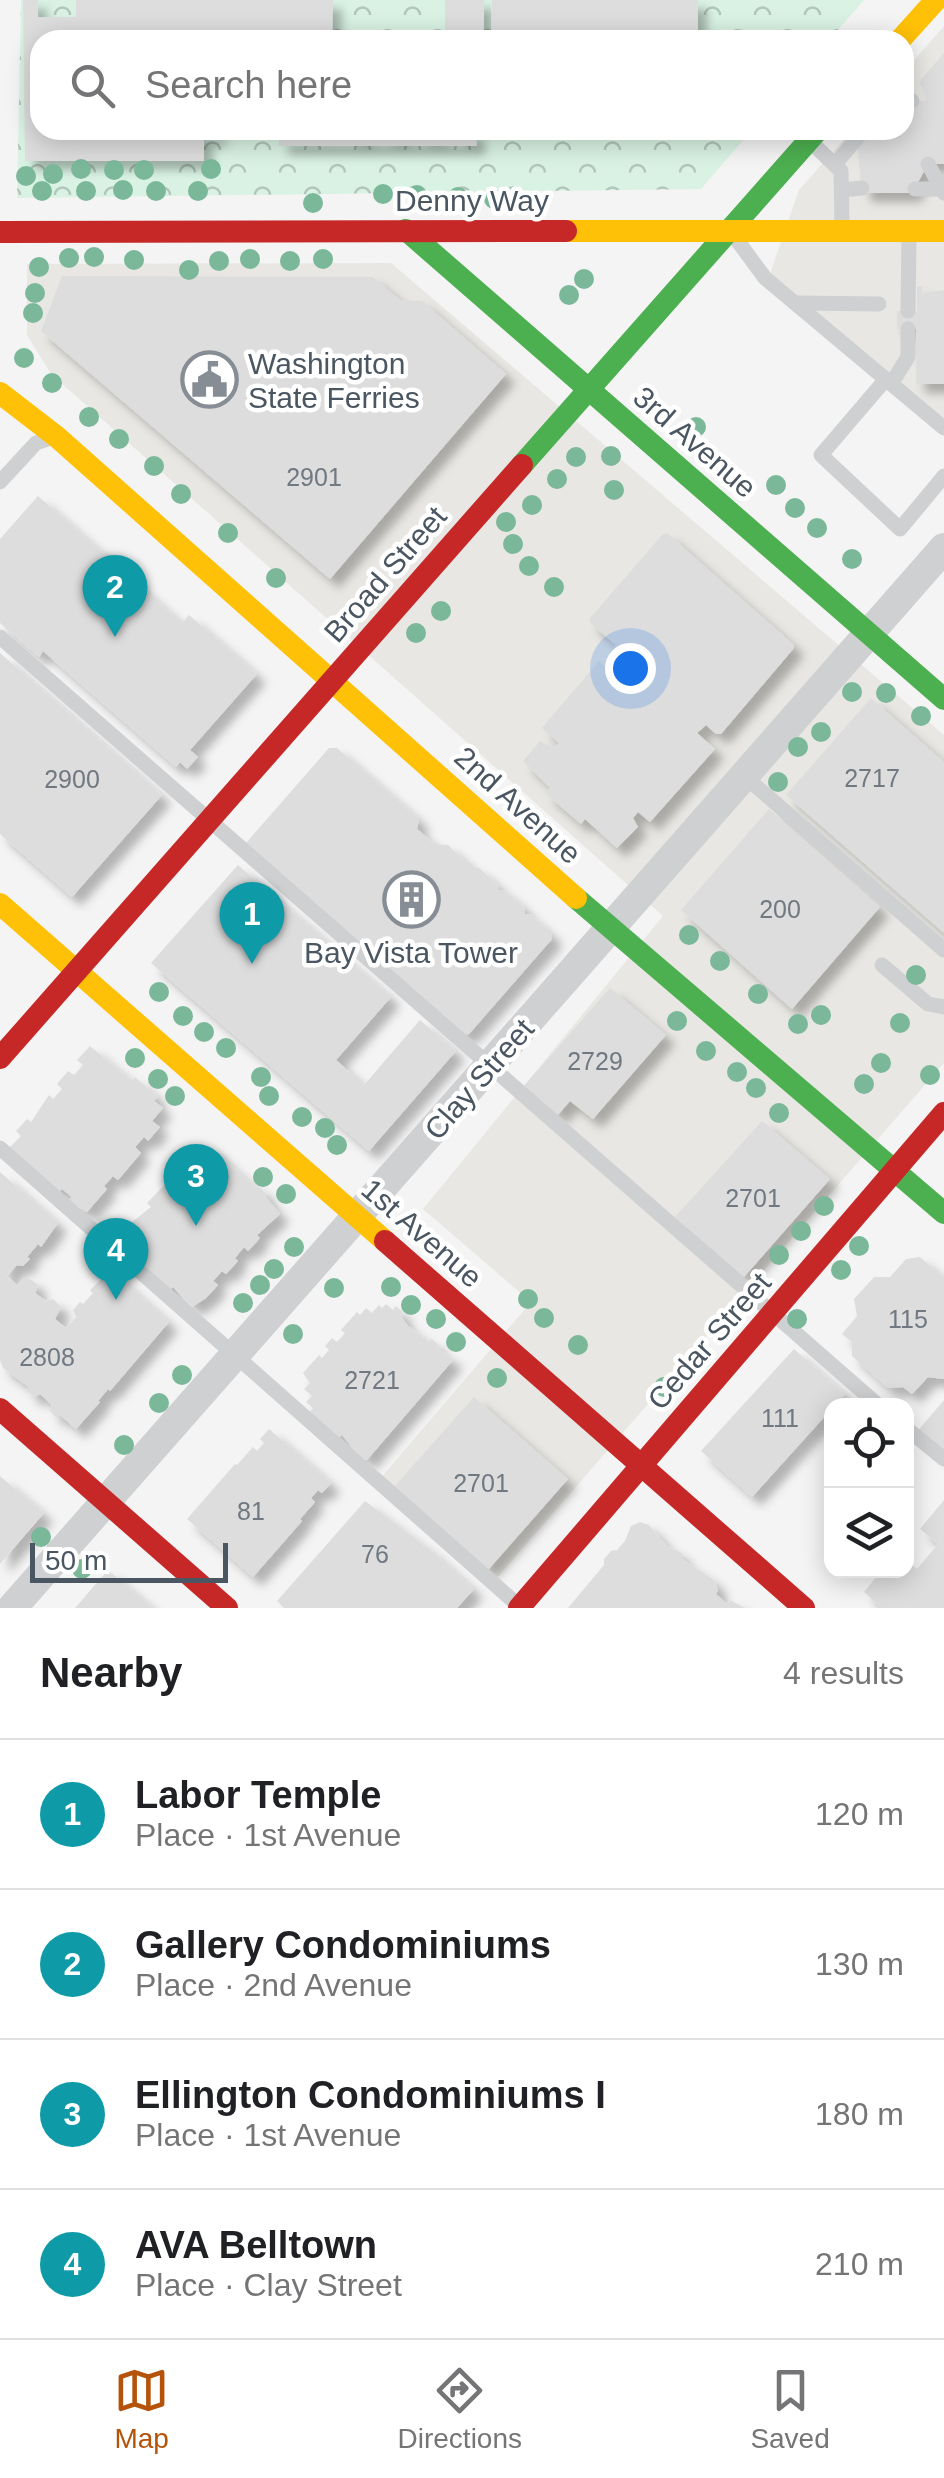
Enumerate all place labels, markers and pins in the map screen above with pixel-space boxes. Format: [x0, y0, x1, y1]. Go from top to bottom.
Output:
place label: Washington State Ferries [248, 347, 420, 414]
public building icon: Washington State Ferries [179, 350, 239, 410]
pin: 2 [82, 554, 148, 637]
building icon: Bay Vista Tower [381, 869, 441, 929]
pin: 1 [220, 882, 284, 964]
place label: Bay Vista Tower [304, 936, 518, 969]
pin: 3 [164, 1144, 228, 1226]
pin: 4 [84, 1218, 148, 1300]

